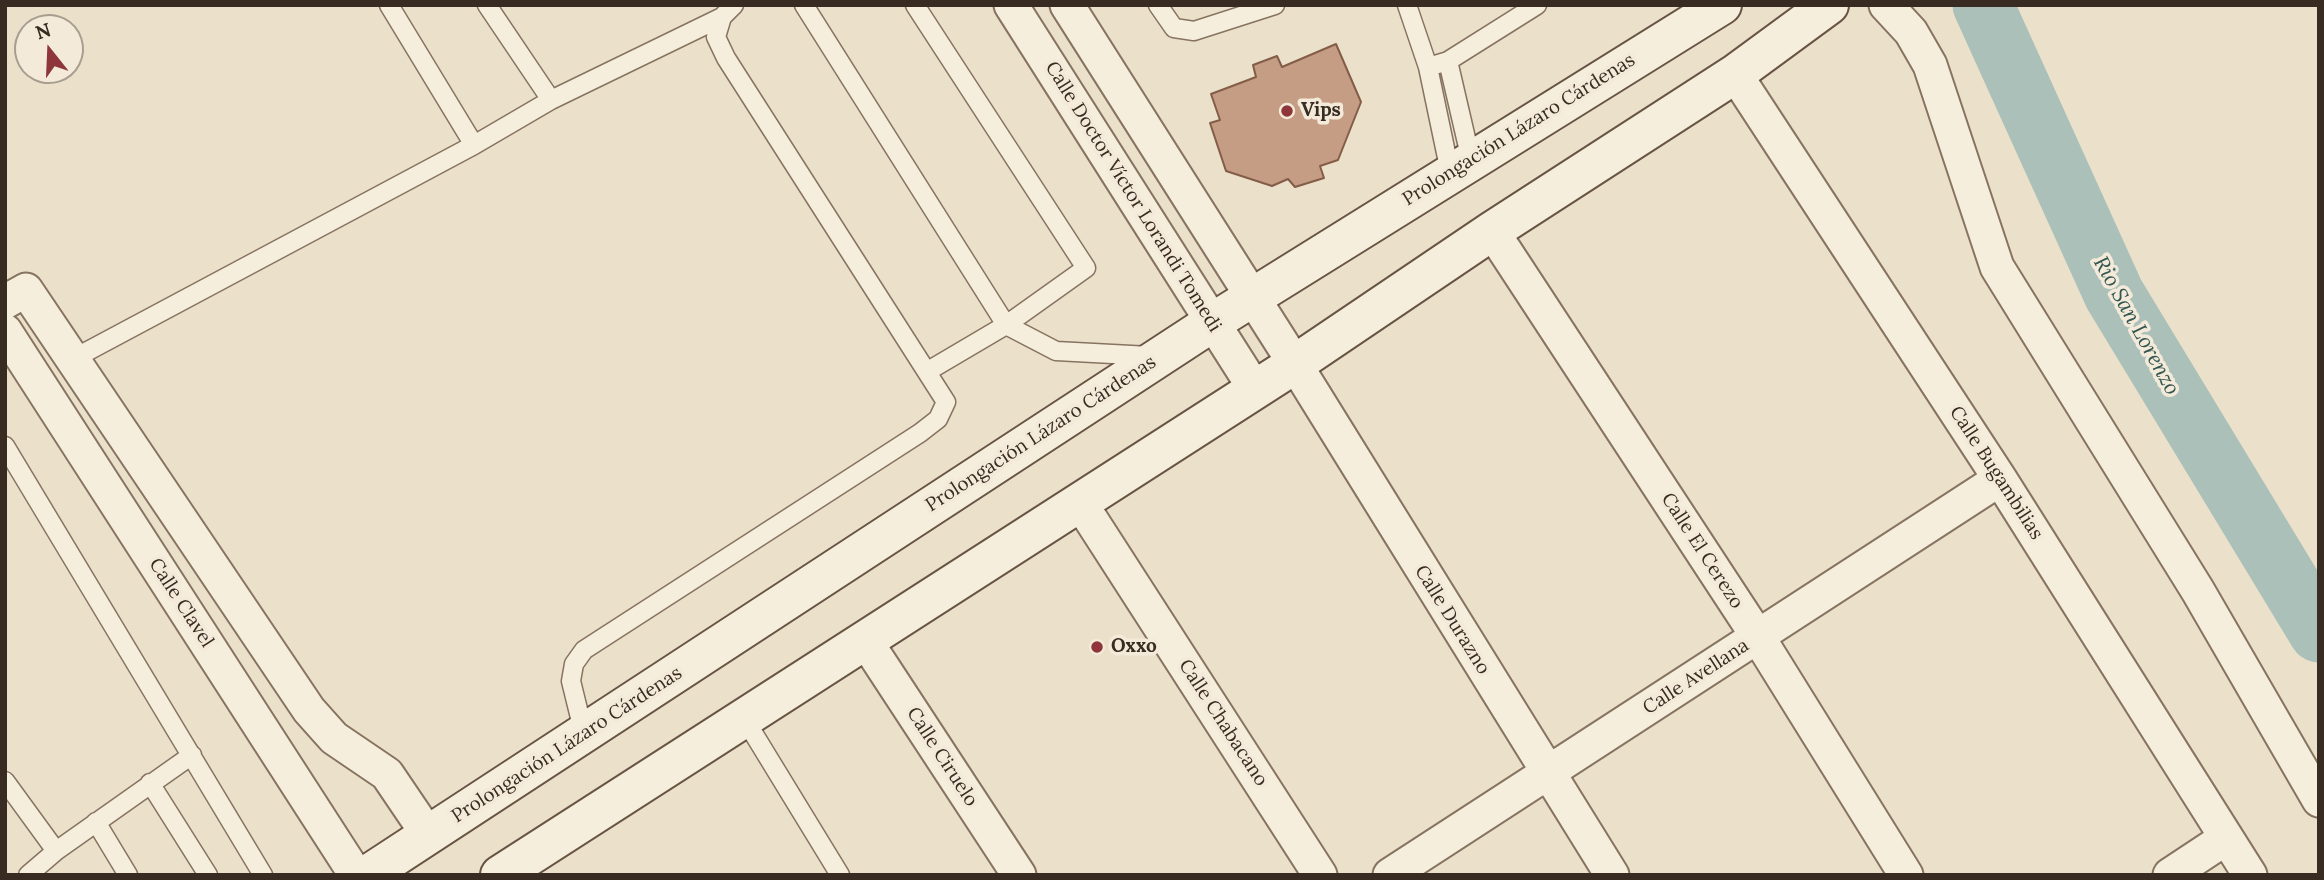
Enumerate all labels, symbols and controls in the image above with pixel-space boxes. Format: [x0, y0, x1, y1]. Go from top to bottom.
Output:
north arrow [14, 14, 84, 84]
text: N [32, 17, 54, 45]
street label: Prolongación Lázaro Cárdenas [1399, 49, 1639, 211]
street label: Calle Doctor Víctor Lorandi Tomedi [1040, 58, 1226, 336]
place label: Vips [1301, 100, 1341, 122]
marker: Vips [1279, 103, 1295, 119]
water label: Rio San Lorenzo [2088, 252, 2184, 400]
street label: Prolongación Lázaro Cárdenas [922, 351, 1160, 517]
street label: Calle Bugambilias [1944, 402, 2048, 544]
street label: Calle El Cerezo [1656, 489, 1748, 613]
street label: Calle Clavel [144, 554, 218, 652]
street label: Calle Durazno [1409, 561, 1495, 679]
street label: Calle Avellana [1639, 634, 1753, 720]
place label: Oxxo [1111, 636, 1157, 658]
marker: Oxxo [1089, 639, 1105, 655]
street label: Calle Chabacano [1174, 655, 1272, 791]
street label: Prolongación Lázaro Cárdenas [448, 662, 686, 828]
street label: Calle Ciruelo [902, 703, 982, 811]

